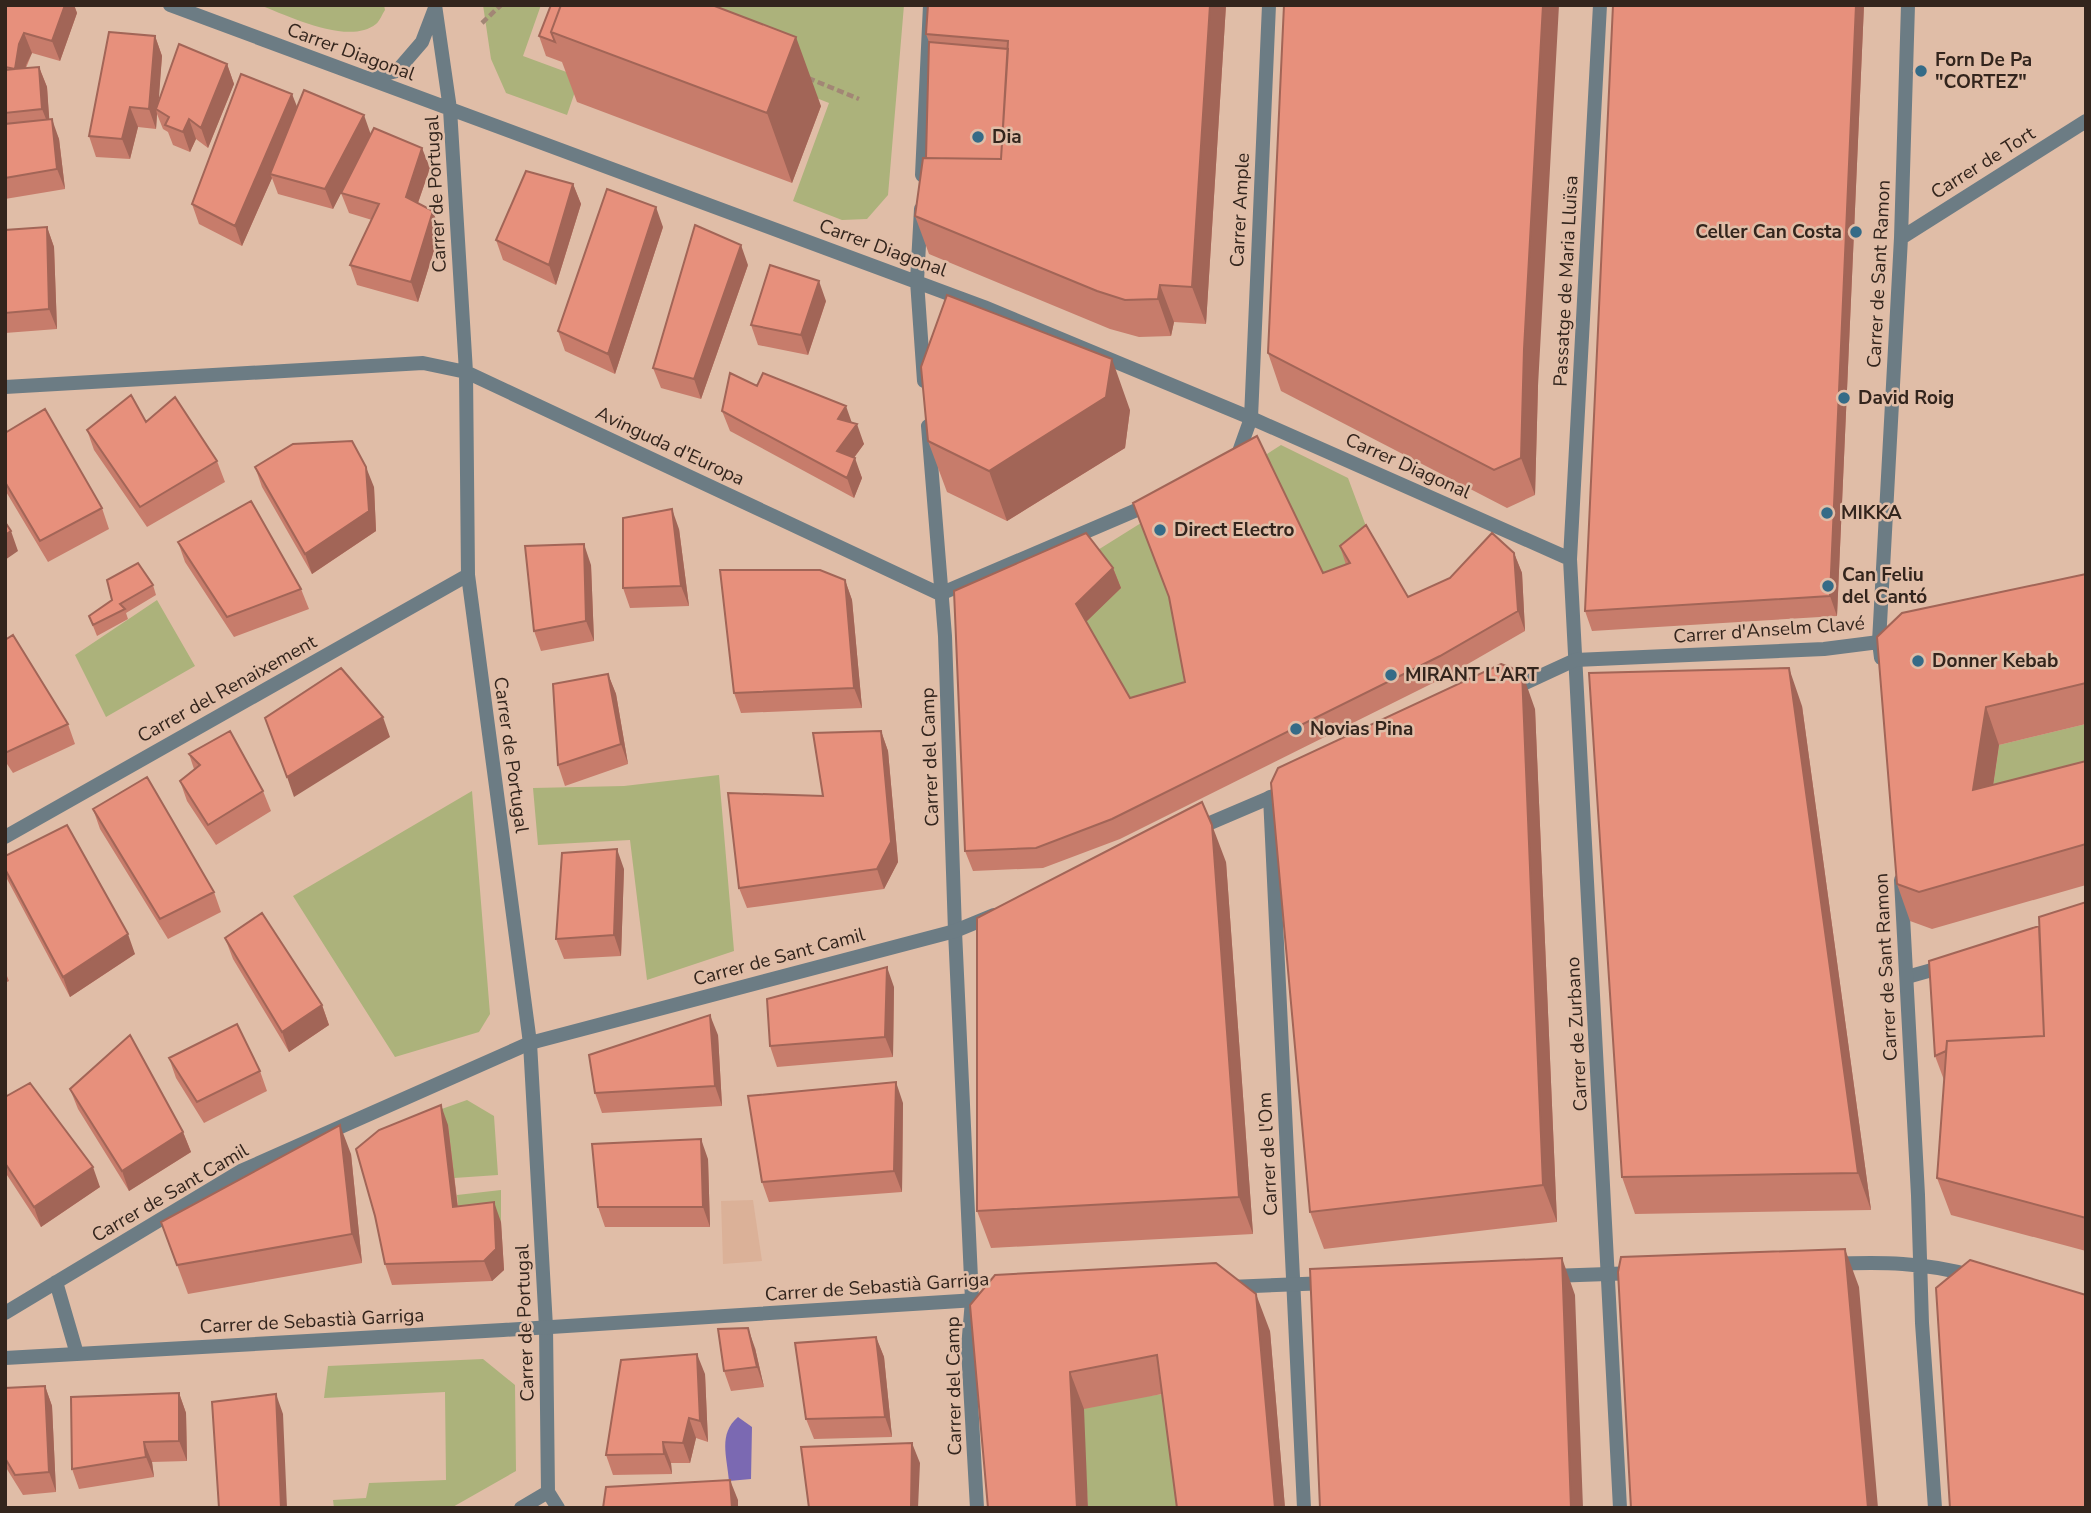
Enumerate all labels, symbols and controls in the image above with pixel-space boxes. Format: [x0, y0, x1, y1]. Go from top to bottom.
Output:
street label: Carrer Diagonal [283, 17, 419, 87]
place label: Forn De Pa "CORTEZ" [1935, 47, 2032, 95]
marker: Forn De Pa "CORTEZ" [1913, 63, 1929, 79]
street label: Carrer de Portugal [419, 114, 453, 273]
street label: Carrer de Tort [1926, 120, 2040, 205]
place label: Dia [992, 124, 1022, 150]
marker: Dia [970, 129, 986, 145]
street label: Carrer Ample [1224, 152, 1256, 268]
street label: Passatge de Maria Lluïsa [1547, 175, 1585, 387]
street label: Carrer de Sant Ramon [1861, 179, 1897, 369]
street label: Carrer Diagonal [815, 213, 951, 283]
place label: Celler Can Costa [1695, 219, 1842, 245]
marker: Celler Can Costa [1848, 224, 1864, 240]
place label: David Roig [1858, 385, 1954, 411]
marker: David Roig [1836, 390, 1852, 406]
street label: Avinguda d'Europa [591, 400, 749, 492]
street label: Carrer Diagonal [1341, 427, 1475, 505]
place label: MIKKA [1841, 500, 1903, 526]
marker: MIKKA [1819, 505, 1835, 521]
place label: Direct Electro [1174, 517, 1295, 543]
marker: Direct Electro [1152, 522, 1168, 538]
place label: Can Feliu del Cantó [1842, 562, 1927, 610]
marker: Can Feliu del Cantó [1820, 578, 1836, 594]
street label: Carrer d'Anselm Clavé [1672, 610, 1866, 650]
street label: Carrer del Renaixement [133, 629, 322, 749]
place label: Donner Kebab [1932, 648, 2058, 674]
marker: Donner Kebab [1910, 653, 1926, 669]
place label: MIRANT L'ART [1405, 662, 1539, 688]
marker: MIRANT L'ART [1383, 667, 1399, 683]
street label: Carrer de Portugal [487, 675, 535, 835]
street label: Carrer del Camp [915, 687, 945, 827]
place label: Novias Pina [1310, 716, 1413, 742]
marker: Novias Pina [1288, 721, 1304, 737]
street label: Carrer de Sant Ramon [1868, 872, 1904, 1062]
street label: Carrer de Sant Camil [690, 921, 868, 992]
street label: Carrer de Zurbano [1560, 956, 1594, 1112]
street label: Carrer de l'Om [1252, 1091, 1284, 1217]
street label: Carrer de Sant Camil [87, 1137, 253, 1248]
street label: Carrer de Portugal [509, 1243, 541, 1402]
street label: Carrer de Sebastià Garriga [764, 1266, 990, 1308]
street label: Carrer de Sebastià Garriga [199, 1302, 425, 1340]
street label: Carrer del Camp [940, 1316, 968, 1456]

